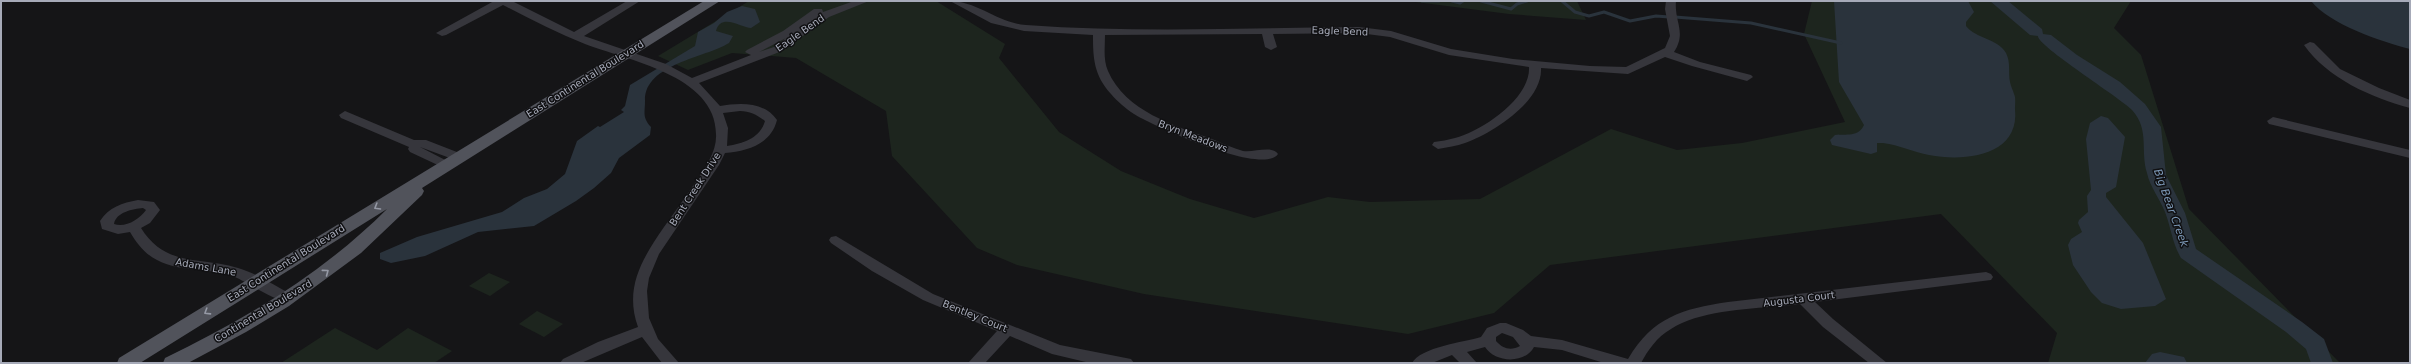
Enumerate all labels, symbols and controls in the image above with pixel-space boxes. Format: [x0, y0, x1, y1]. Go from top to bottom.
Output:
street label: Eagle Bend [774, 12, 826, 54]
street label: Eagle Bend [1312, 25, 1368, 37]
street label: East Continental Boulevard [524, 38, 646, 120]
street label: Bryn Meadows [1157, 118, 1229, 154]
street label: Bent Creek Drive [667, 150, 723, 228]
water label: Big Bear Creek [2151, 167, 2191, 249]
one-way arrow [374, 203, 381, 210]
street label: East Continental Boulevard [225, 222, 347, 304]
street label: Adams Lane [175, 256, 237, 278]
one-way arrow [321, 270, 328, 277]
street label: Continental Boulevard [212, 278, 314, 344]
street label: Augusta Court [1763, 289, 1835, 309]
street label: Bentley Court [941, 298, 1009, 334]
one-way arrow [204, 307, 211, 315]

